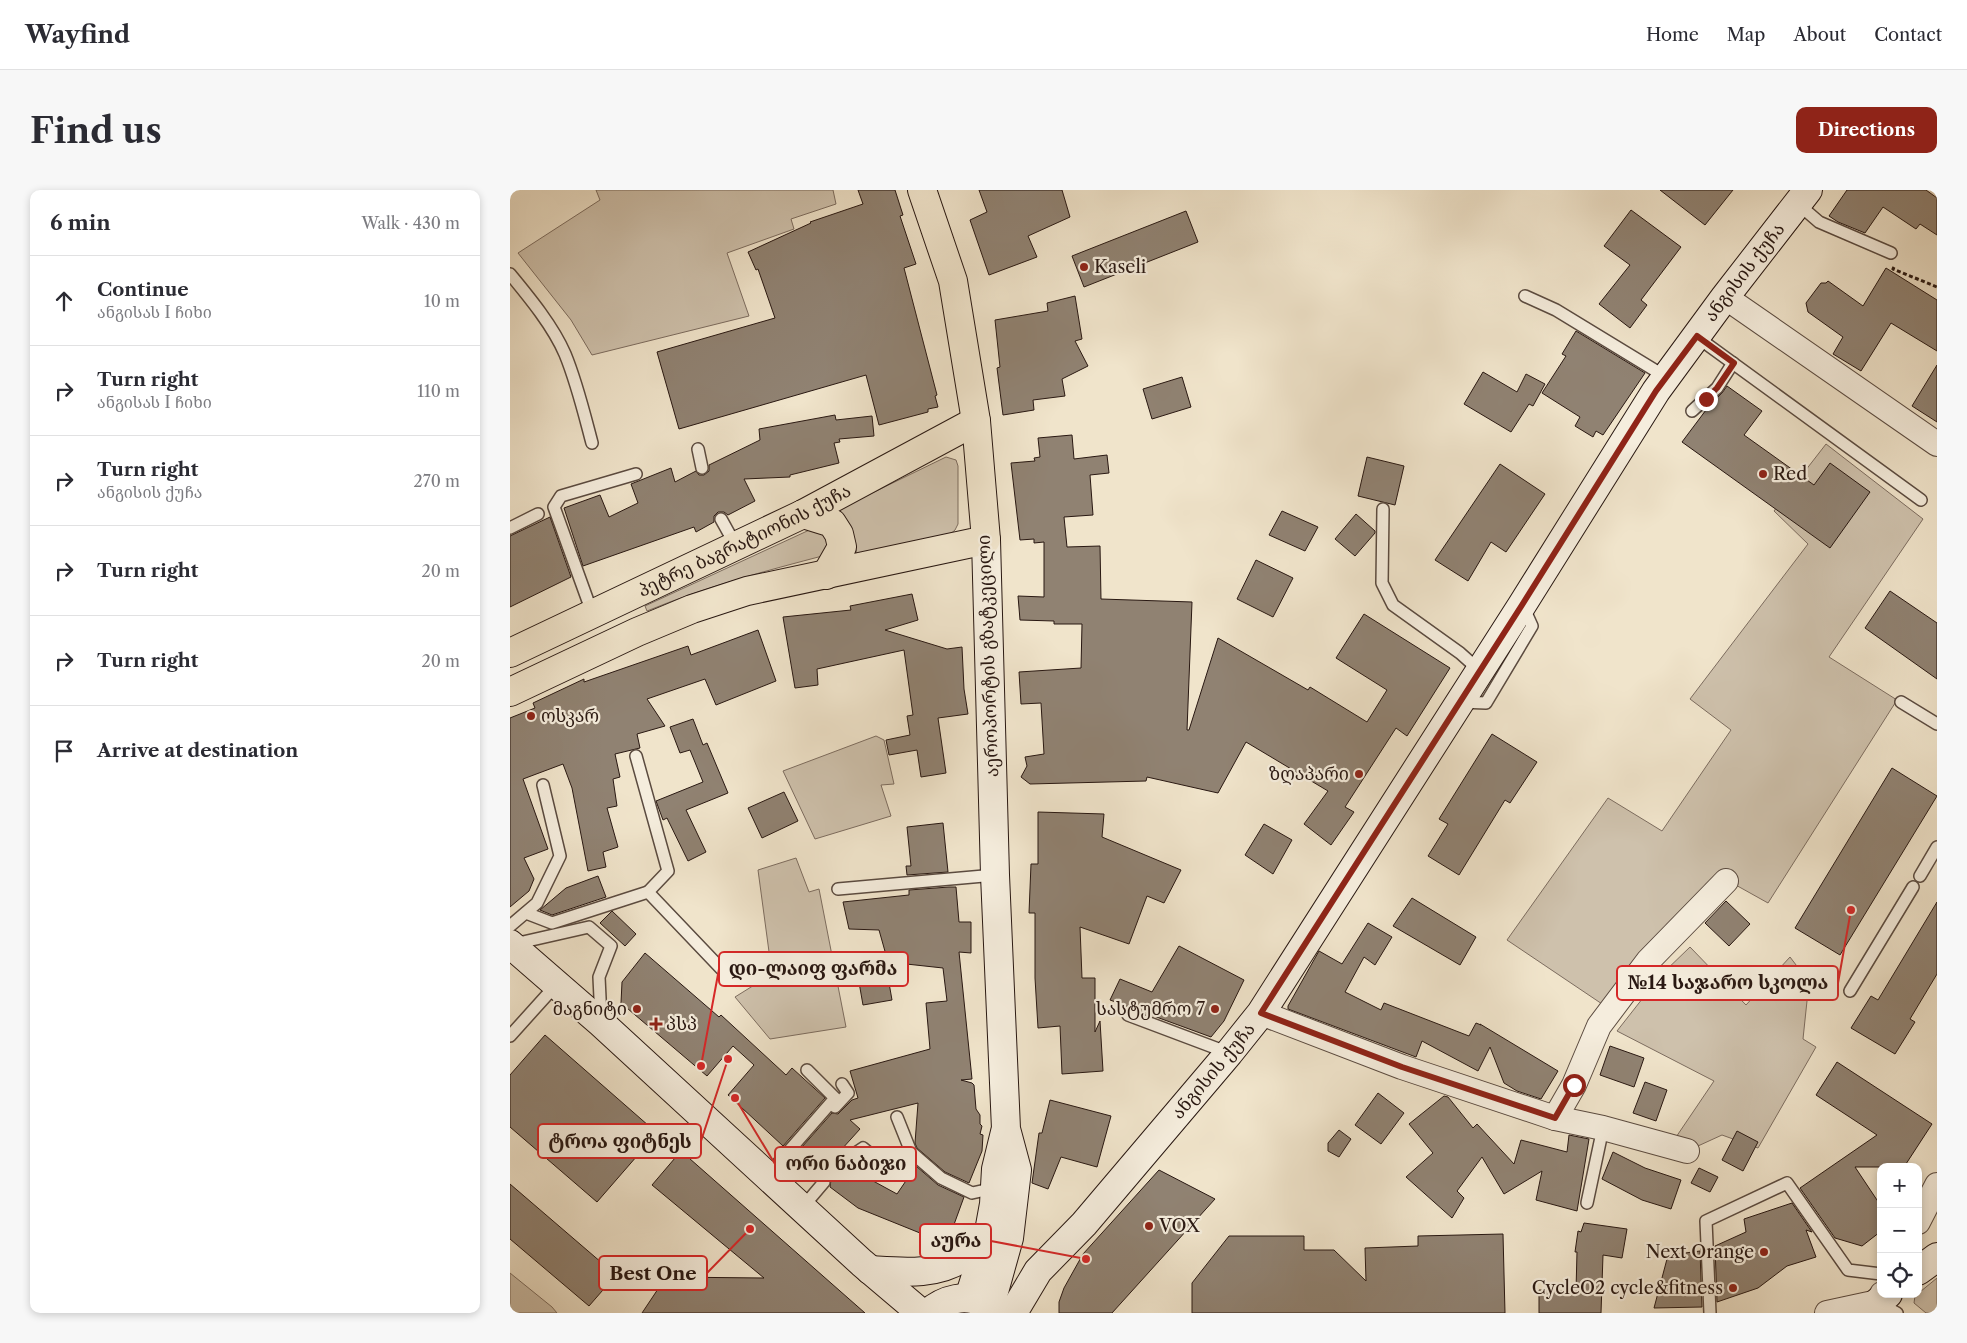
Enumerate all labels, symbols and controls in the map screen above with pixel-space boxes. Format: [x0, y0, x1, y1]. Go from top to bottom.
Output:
text: Wayfind [25, 20, 130, 49]
text: Home [1646, 24, 1699, 46]
text: Map [1727, 24, 1765, 46]
text: About [1793, 24, 1846, 46]
text: Contact [1874, 24, 1942, 46]
button: Directions [1796, 107, 1937, 153]
text: Find us [30, 109, 162, 152]
text: 6 min [50, 210, 111, 235]
text: Walk · 430 m [361, 213, 460, 233]
street label: ანგისის ქუჩა [1700, 218, 1789, 326]
place label: Kaseli [1094, 256, 1147, 278]
marker: Kaseli [1078, 261, 1090, 273]
text: Continue [97, 278, 189, 301]
icon: ahead [50, 287, 78, 315]
text: 10 m [424, 291, 460, 311]
text: ანგისას I ჩიხი [97, 302, 212, 322]
text: Turn right [97, 368, 198, 391]
icon: right [50, 377, 78, 405]
text: 110 m [417, 381, 460, 401]
route end [1695, 388, 1718, 411]
text: ანგისას I ჩიხი [97, 392, 212, 412]
text: Turn right [97, 458, 198, 481]
place label: Red [1773, 463, 1807, 485]
icon: right [50, 467, 78, 495]
marker: Red [1757, 468, 1769, 480]
text: 270 m [414, 471, 460, 491]
street label: პეტრე ბაგრატიონის ქუჩა [634, 479, 855, 602]
text: ანგისის ქუჩა [97, 482, 202, 502]
street label: აეროპორტის გზატკეცილი [973, 534, 1003, 778]
icon: right [50, 557, 78, 585]
text: Turn right [97, 559, 198, 582]
text: 20 m [421, 561, 460, 581]
icon: right [50, 647, 78, 675]
text: Turn right [97, 649, 198, 672]
text: 20 m [421, 651, 460, 671]
place label: ოსკარ [541, 705, 599, 727]
marker: ოსკარ [525, 710, 537, 722]
icon: arrive [50, 737, 78, 765]
text: Arrive at destination [97, 739, 298, 762]
place label: ზღაპარი [1269, 763, 1349, 785]
marker: ზღაპარი [1353, 768, 1365, 780]
callout: დი-ლაიფ ფარმა [719, 952, 908, 986]
text: დი-ლაიფ ფარმა [729, 957, 897, 980]
callout: №14 საჯარო სკოლა [1617, 966, 1838, 1000]
text: №14 საჯარო სკოლა [1628, 971, 1828, 994]
place label: მაგნიტი [553, 998, 627, 1020]
place label: სასტუმრო 7 [1096, 998, 1205, 1020]
marker: მაგნიტი [631, 1003, 643, 1015]
marker: სასტუმრო 7 [1209, 1003, 1221, 1015]
place label: პსპ [666, 1013, 697, 1035]
marker: პსპ [650, 1018, 662, 1030]
street label: ანგისის ქუჩა [1167, 1018, 1260, 1124]
route start [1563, 1074, 1586, 1097]
callout: ტროა ფიტნეს [538, 1124, 701, 1158]
text: ტროა ფიტნეს [548, 1130, 692, 1153]
callout: ორი ნაბიჯი [775, 1147, 916, 1181]
text: ორი ნაბიჯი [786, 1152, 906, 1175]
map controls [1877, 1163, 1922, 1298]
button: + [1877, 1163, 1922, 1208]
button: − [1877, 1208, 1922, 1253]
place label: VOX [1158, 1215, 1201, 1237]
marker: VOX [1143, 1220, 1155, 1232]
callout: აურა [920, 1224, 991, 1258]
text: აურა [931, 1229, 981, 1252]
place label: Next Orange [1646, 1241, 1754, 1263]
marker: Next Orange [1758, 1246, 1770, 1258]
button: locate [1877, 1253, 1922, 1298]
callout: Best One [599, 1256, 707, 1290]
text: Best One [609, 1262, 697, 1285]
place label: CycleO2 cycle&fitness [1532, 1277, 1723, 1299]
marker: CycleO2 cycle&fitness [1727, 1282, 1739, 1294]

